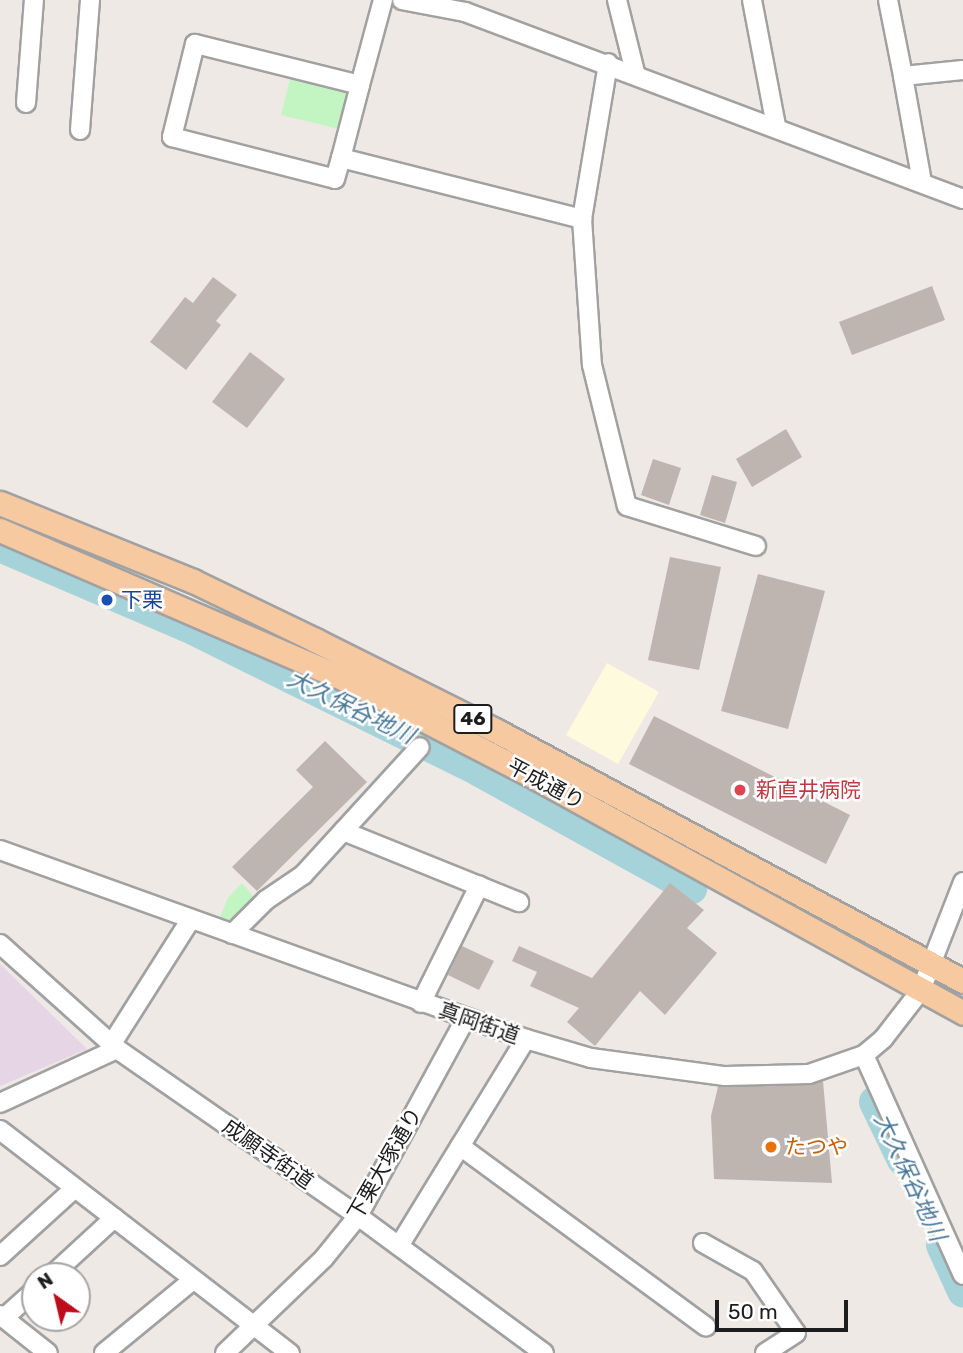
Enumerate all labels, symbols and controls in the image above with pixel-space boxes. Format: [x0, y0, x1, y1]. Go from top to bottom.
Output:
place label: 下栗 [121, 587, 163, 613]
marker: 下栗 [99, 592, 115, 608]
water label: 大久保谷地川 [283, 664, 419, 750]
road number: 46 [452, 704, 494, 734]
street label: 平成通り [503, 753, 589, 815]
place label: 新直井病院 [756, 777, 861, 803]
marker: 新直井病院 [730, 780, 750, 800]
street label: 真岡街道 [435, 997, 523, 1049]
street label: 下栗大塚通り [343, 1103, 427, 1225]
water label: 大久保谷地川 [868, 1109, 952, 1245]
street label: 成願寺街道 [218, 1114, 318, 1194]
place label: たつや [785, 1134, 848, 1160]
marker: たつや [763, 1139, 779, 1155]
north arrow [21, 1262, 91, 1332]
text: N [33, 1267, 57, 1294]
scale bar [718, 1286, 851, 1330]
text: 50 m [728, 1299, 778, 1324]

